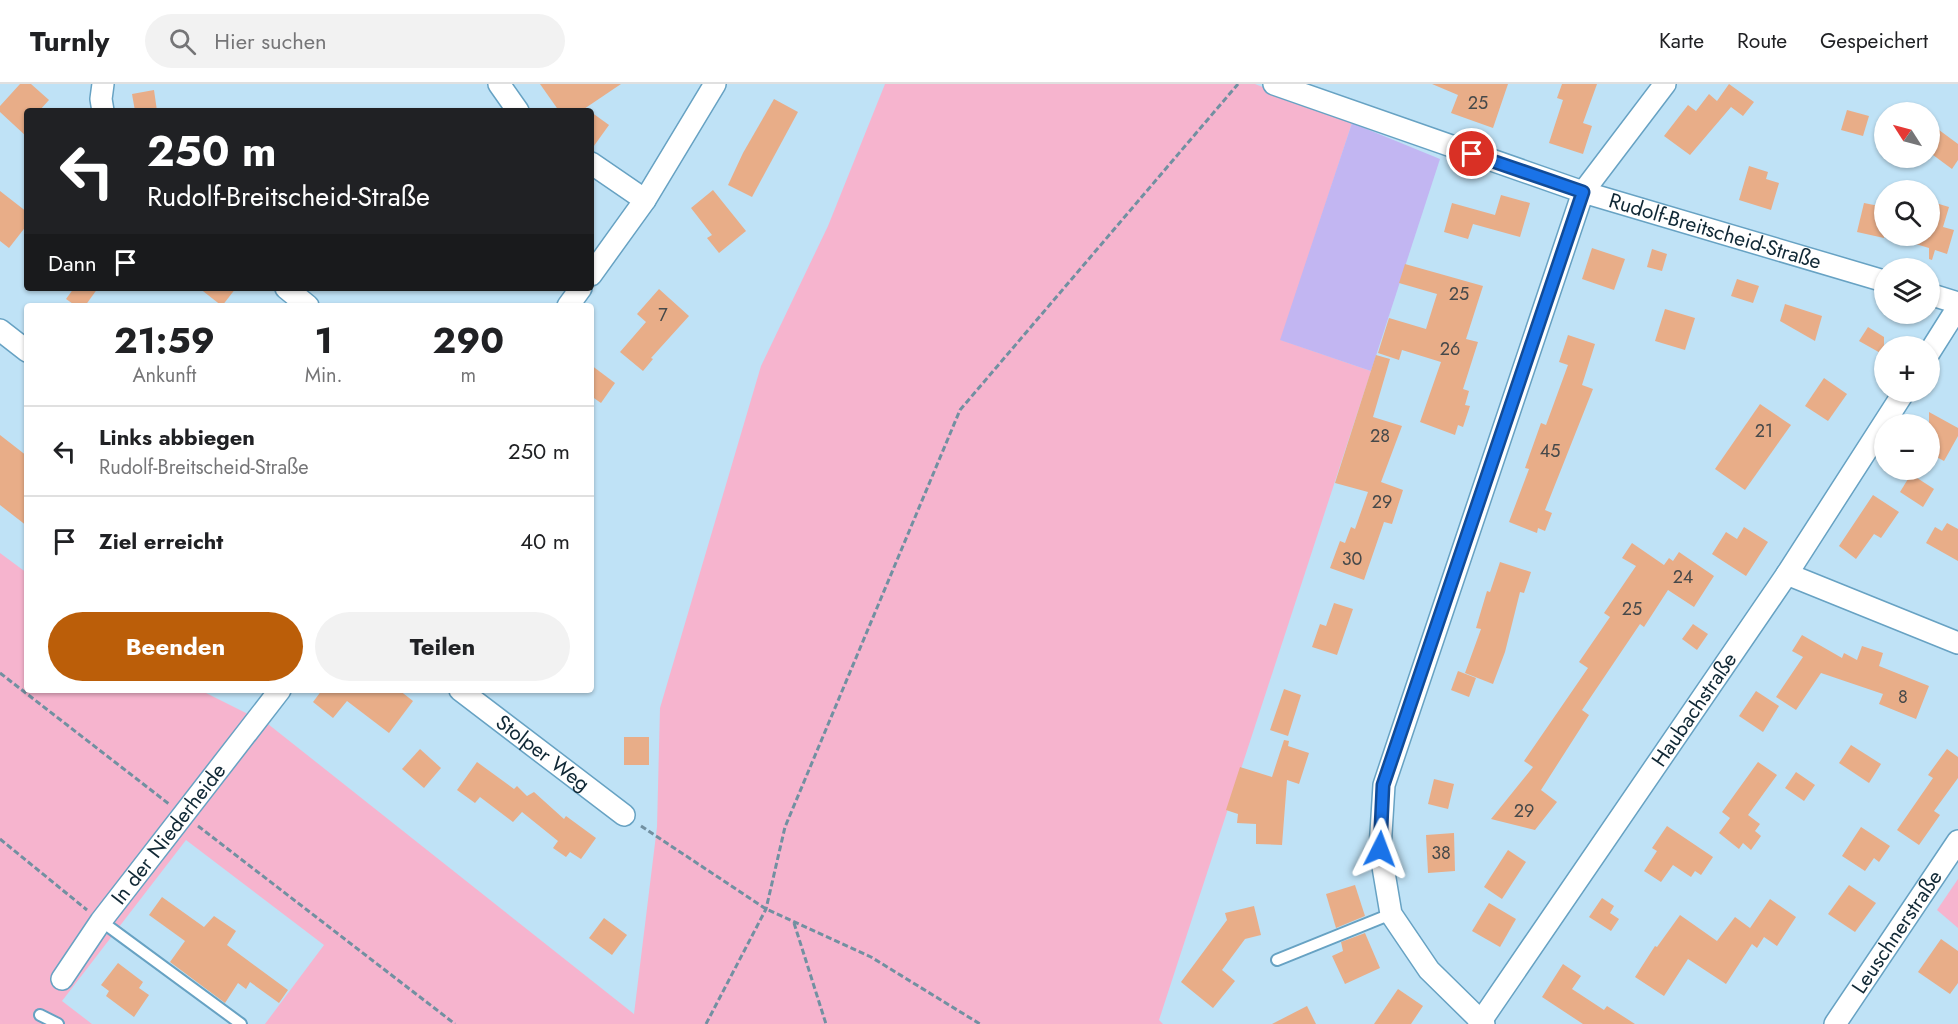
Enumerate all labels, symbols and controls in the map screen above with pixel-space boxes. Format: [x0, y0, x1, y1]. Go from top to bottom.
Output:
search box [145, 14, 565, 68]
text: Turnly [30, 21, 109, 62]
icon: search [166, 25, 199, 58]
text: Hier suchen [214, 25, 327, 57]
text: Karte [1659, 26, 1704, 56]
text: Route [1737, 26, 1787, 56]
text: Gespeichert [1820, 26, 1928, 56]
house number: 25 [1468, 90, 1488, 116]
north arrow [1874, 102, 1940, 168]
map controls [1874, 102, 1940, 480]
text: 250 m [147, 121, 277, 182]
pin [1446, 128, 1497, 179]
icon: left [48, 132, 126, 210]
icon: arrive [1455, 137, 1488, 170]
text: Rudolf-Breitscheid-Straße [147, 177, 430, 216]
button: search [1874, 180, 1940, 246]
street label: Rudolf-Breitscheid-Straße [1605, 185, 1825, 277]
icon: arrive [109, 246, 142, 279]
text: Dann [48, 247, 97, 279]
button: layers [1874, 258, 1940, 324]
house number: 25 [1449, 281, 1469, 307]
house number: 7 [658, 302, 668, 328]
text: 21:59 [114, 314, 215, 366]
text: 1 [314, 314, 333, 366]
text: 290 [433, 314, 504, 366]
house number: 26 [1440, 336, 1460, 362]
button: + [1874, 336, 1940, 402]
text: Ankunft [132, 361, 196, 390]
text: Min. [305, 361, 343, 390]
text: m [460, 361, 476, 390]
button: − [1874, 414, 1940, 480]
house number: 21 [1755, 418, 1773, 444]
text: Links abbiegen [99, 421, 255, 453]
house number: 28 [1370, 423, 1390, 449]
icon: left [48, 435, 81, 468]
text: 250 m [508, 435, 570, 467]
house number: 45 [1540, 438, 1560, 464]
text: Rudolf-Breitscheid-Straße [99, 453, 309, 482]
house number: 29 [1372, 489, 1392, 515]
icon: arrive [48, 525, 81, 558]
text: Ziel erreicht [99, 525, 223, 557]
text: 40 m [520, 525, 570, 557]
house number: 30 [1342, 546, 1363, 572]
house number: 24 [1673, 564, 1693, 590]
house number: 25 [1622, 596, 1642, 622]
button: Beenden [48, 612, 303, 681]
button: Teilen [315, 612, 570, 681]
street label: Haubachstraße [1644, 646, 1744, 773]
house number: 8 [1898, 684, 1908, 710]
street label: Stolper Weg [489, 707, 596, 799]
street label: In der Niederheide [104, 757, 233, 911]
house number: 29 [1514, 798, 1534, 824]
position arrow [1348, 817, 1412, 881]
house number: 38 [1431, 840, 1451, 866]
street label: Leuschnerstraße [1844, 864, 1949, 1000]

